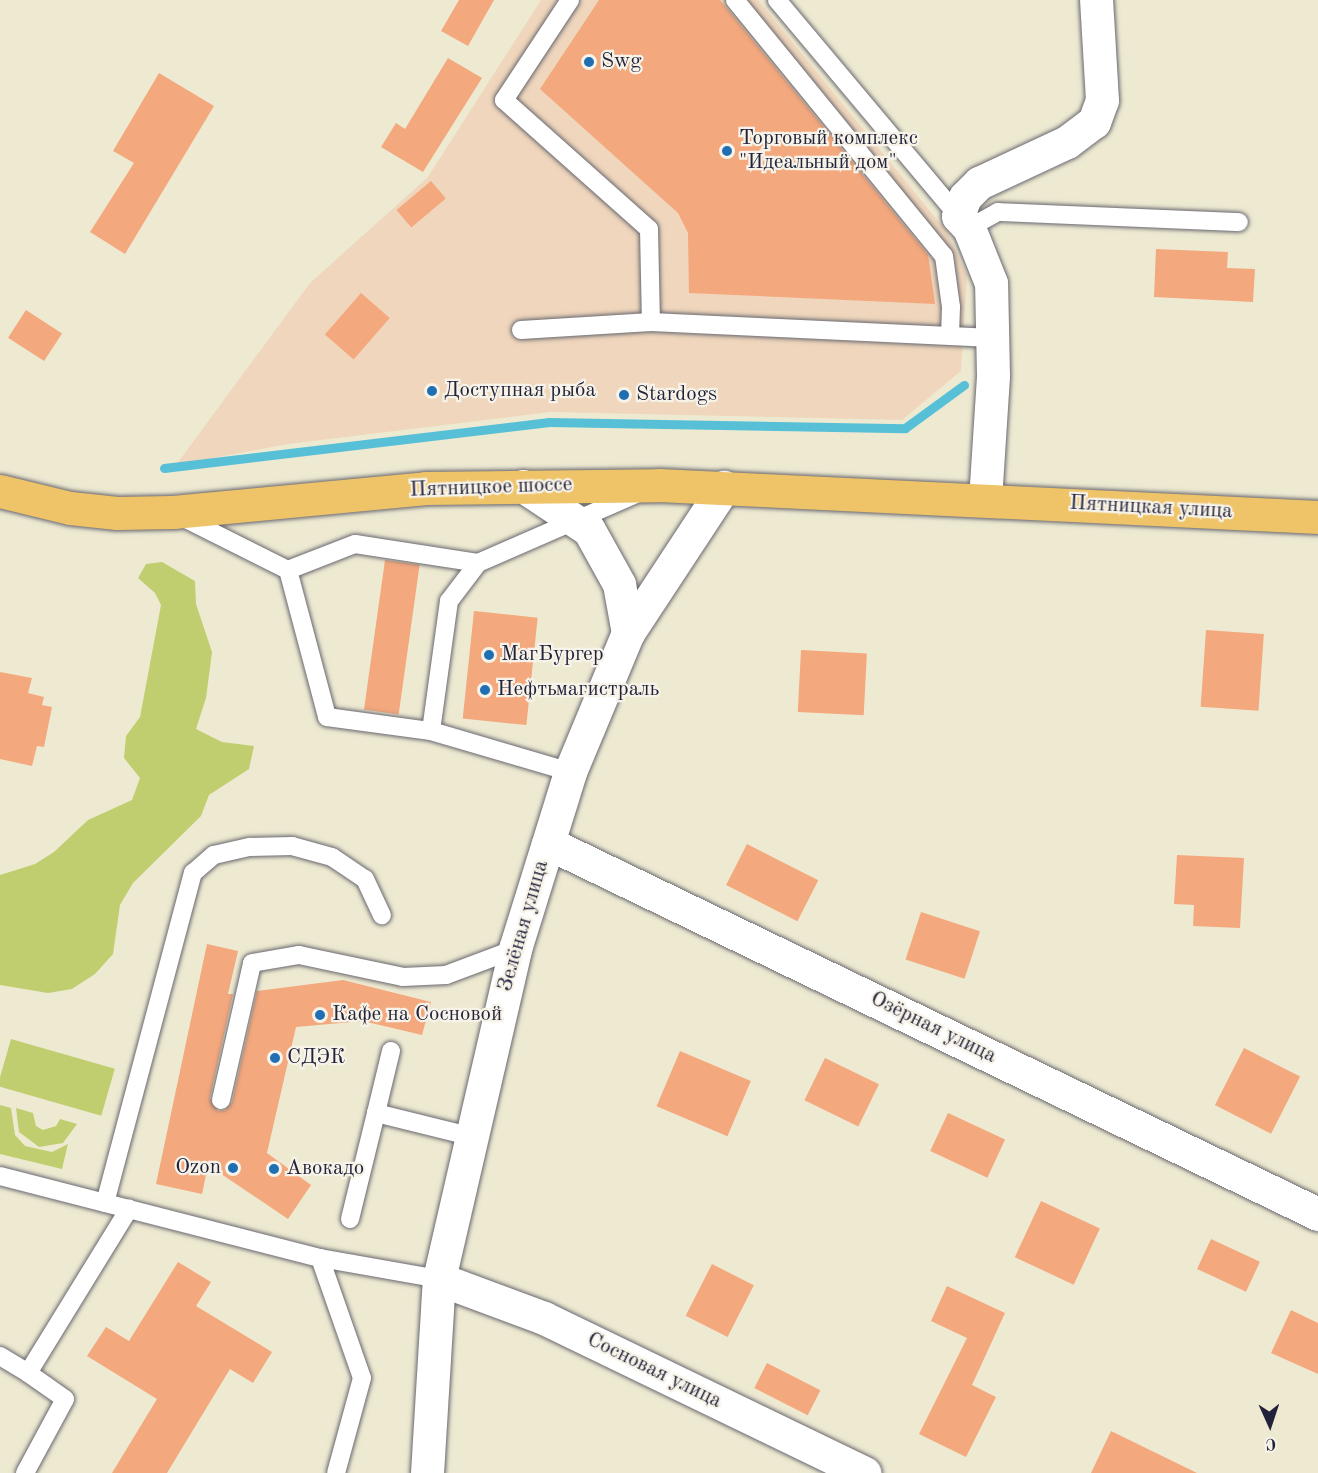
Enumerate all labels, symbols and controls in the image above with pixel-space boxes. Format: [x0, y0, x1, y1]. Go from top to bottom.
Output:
place label: Swg [601, 49, 642, 75]
marker: Swg [582, 55, 596, 69]
place label: Торговый комплекс "Идеальный дом" [739, 126, 918, 176]
marker: Торговый комплекс "Идеальный дом" [720, 144, 734, 158]
place label: Доступная рыба [444, 378, 596, 404]
place label: Stardogs [636, 382, 717, 408]
marker: Доступная рыба [425, 384, 439, 398]
marker: Stardogs [617, 388, 631, 402]
street label: Пятницкое шоссе [409, 473, 573, 503]
street label: Пятницкая улица [1069, 491, 1233, 525]
place label: МагБургер [501, 642, 604, 668]
marker: МагБургер [482, 648, 496, 662]
place label: Нефтьмагистраль [497, 677, 659, 703]
marker: Нефтьмагистраль [478, 683, 492, 697]
street label: Зелёная улица [493, 857, 555, 995]
street label: Озёрная улица [866, 987, 1000, 1069]
place label: Кафе на Сосновой [332, 1002, 502, 1028]
marker: Кафе на Сосновой [313, 1008, 327, 1022]
place label: СДЭК [287, 1045, 345, 1071]
marker: СДЭК [268, 1051, 282, 1065]
place label: Ozon [175, 1155, 221, 1181]
place label: Авокадо [286, 1156, 364, 1182]
marker: Ozon [226, 1161, 240, 1175]
marker: Авокадо [267, 1162, 281, 1176]
street label: Сосновая улица [583, 1328, 725, 1414]
north arrow [1240, 1395, 1300, 1455]
text: С [1265, 1435, 1277, 1451]

